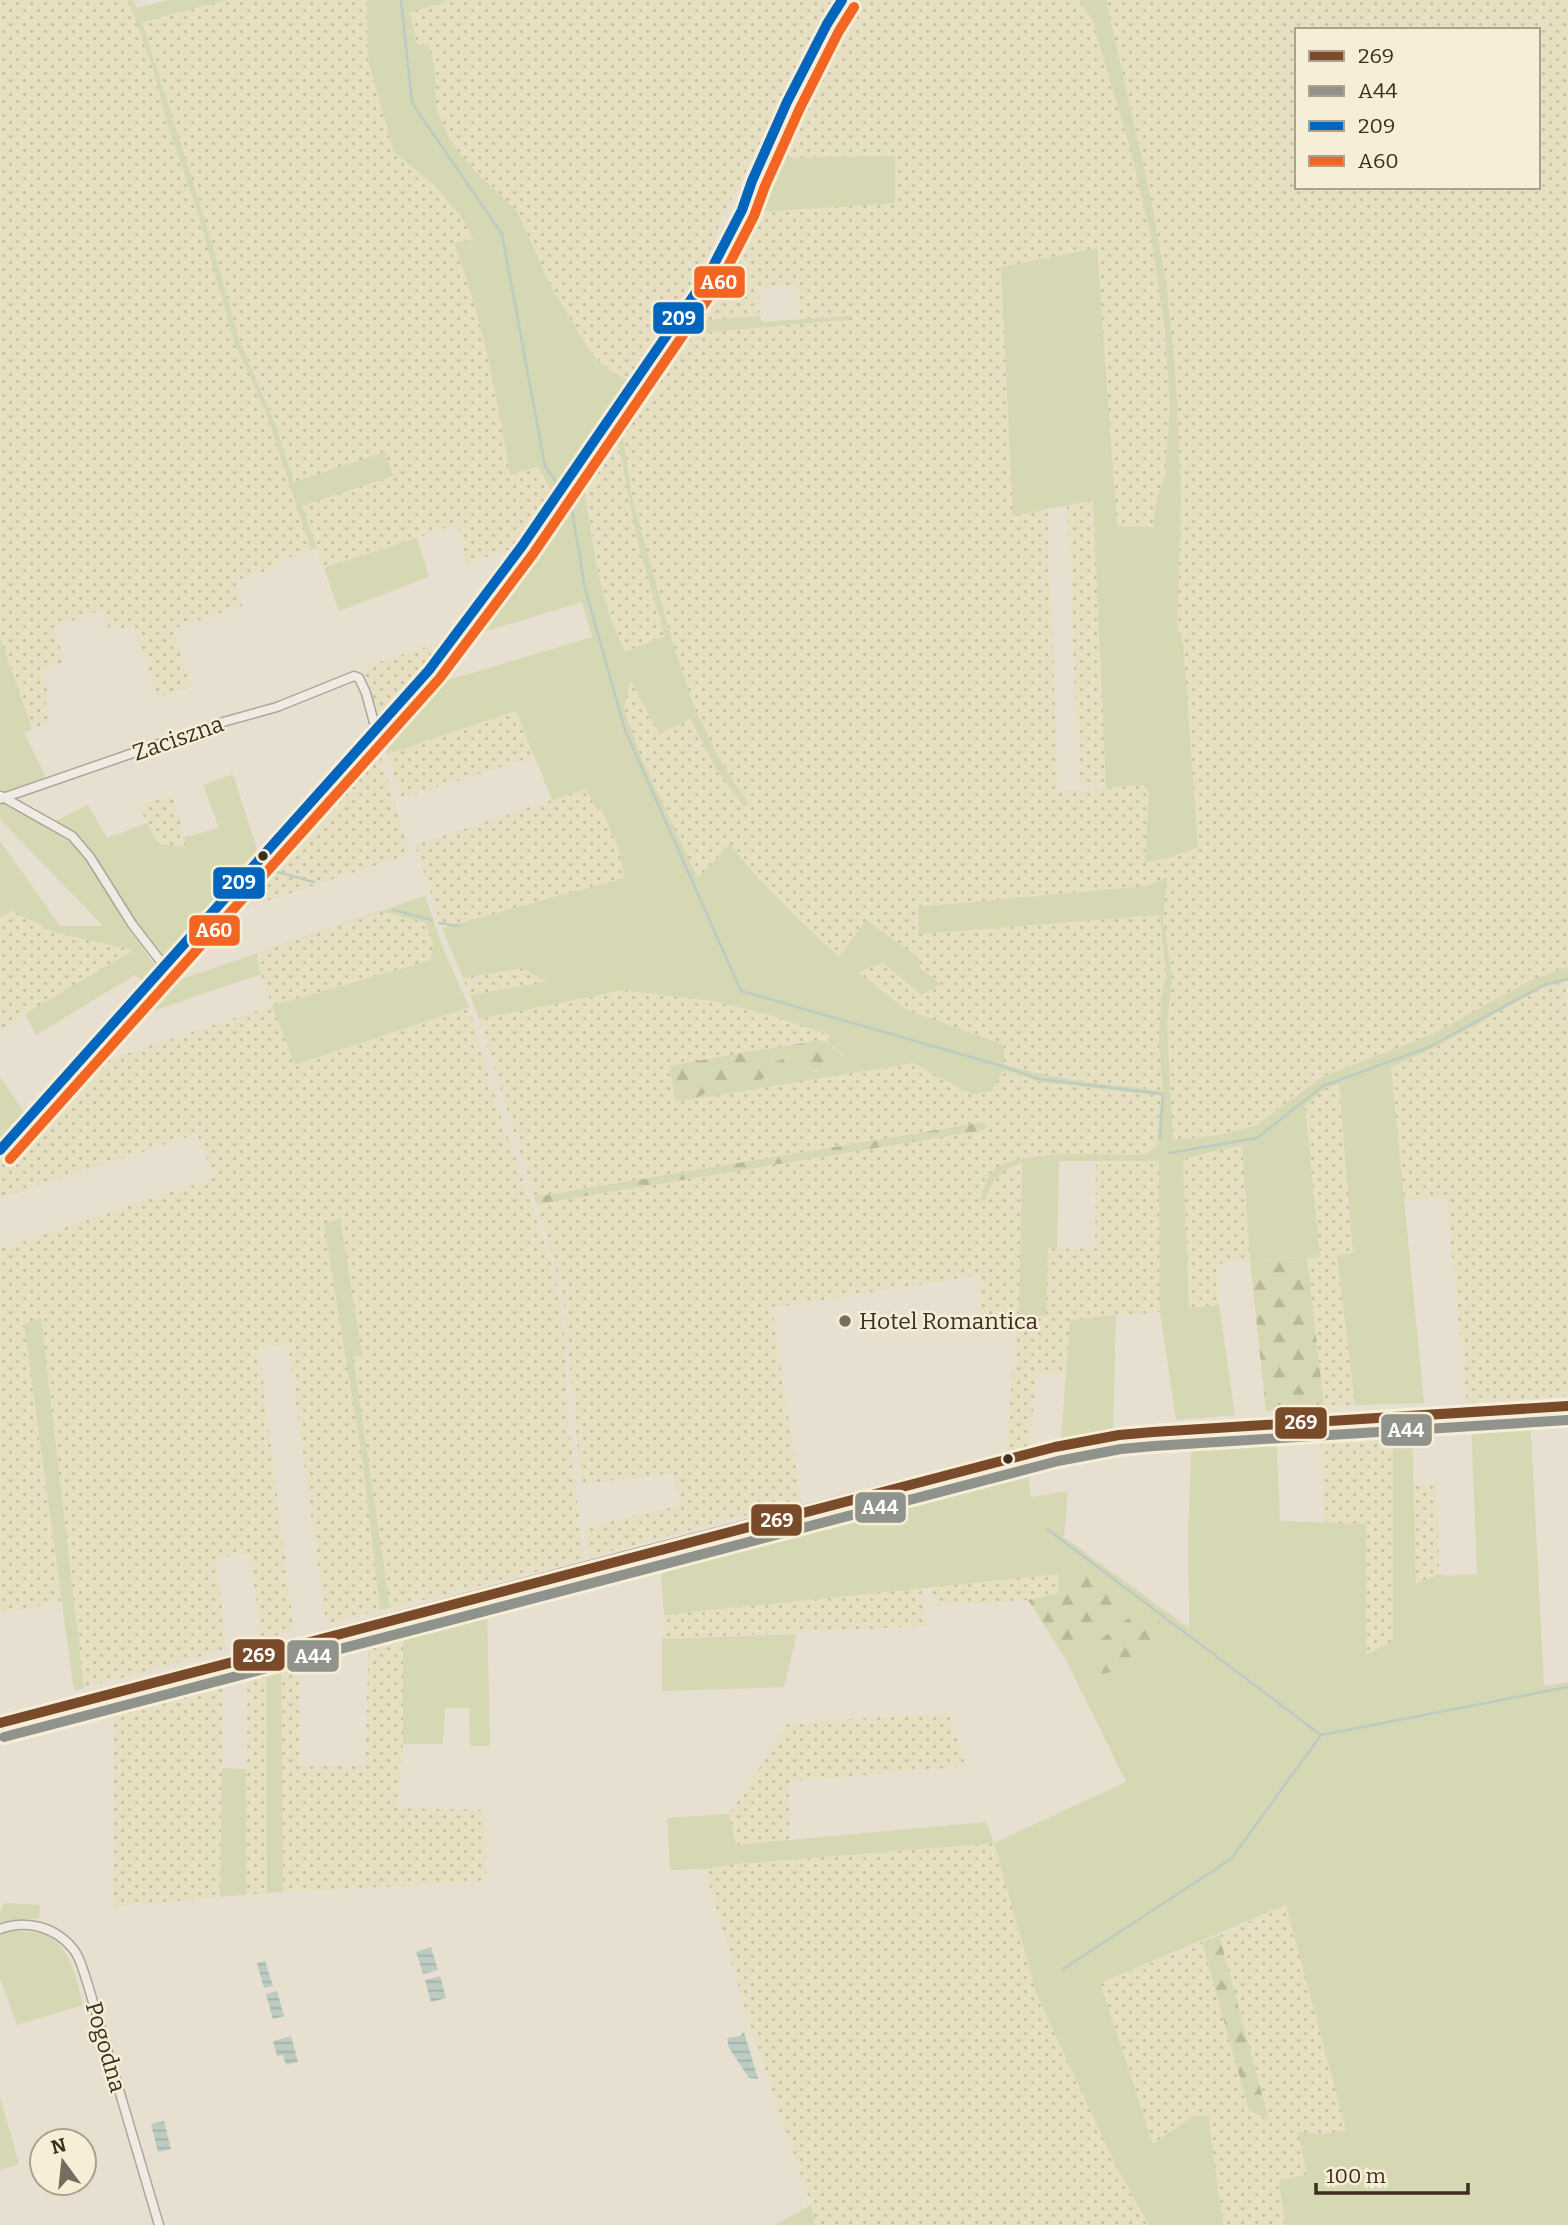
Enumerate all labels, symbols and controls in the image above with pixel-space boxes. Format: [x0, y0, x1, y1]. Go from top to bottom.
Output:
legend [1295, 28, 1540, 189]
text: 269 [1358, 43, 1394, 69]
text: A44 [1358, 78, 1398, 104]
text: 209 [1358, 113, 1395, 139]
text: A60 [1358, 148, 1399, 174]
line badge: A60 [693, 265, 746, 299]
text: A60 [701, 271, 737, 294]
line badge: 209 [652, 301, 705, 335]
text: 209 [662, 307, 696, 330]
street label: Zaciszna [129, 709, 228, 767]
unlabelled marker [256, 849, 270, 863]
line badge: 209 [212, 866, 266, 900]
text: 209 [222, 871, 256, 894]
line badge: A60 [188, 914, 241, 947]
text: A60 [196, 919, 232, 942]
place label: Hotel Romantica [859, 1307, 1038, 1335]
marker: Hotel Romantica [837, 1313, 853, 1329]
line badge: 269 [1274, 1406, 1328, 1440]
text: 269 [1284, 1411, 1318, 1434]
line badge: A44 [1380, 1413, 1433, 1447]
text: A44 [1388, 1419, 1425, 1442]
unlabelled marker [1001, 1452, 1015, 1466]
line badge: A44 [854, 1491, 907, 1524]
text: A44 [862, 1496, 899, 1519]
line badge: 269 [750, 1503, 803, 1537]
text: 269 [760, 1509, 794, 1532]
line badge: 269 [232, 1638, 286, 1672]
line badge: A44 [286, 1639, 340, 1673]
text: 269 [242, 1644, 276, 1667]
text: A44 [295, 1645, 332, 1668]
street label: Pogodna [80, 1998, 132, 2096]
north arrow [28, 2127, 98, 2197]
text: N [49, 2133, 69, 2159]
scale bar [1316, 2152, 1468, 2196]
text: 100 m [1326, 2163, 1386, 2189]

